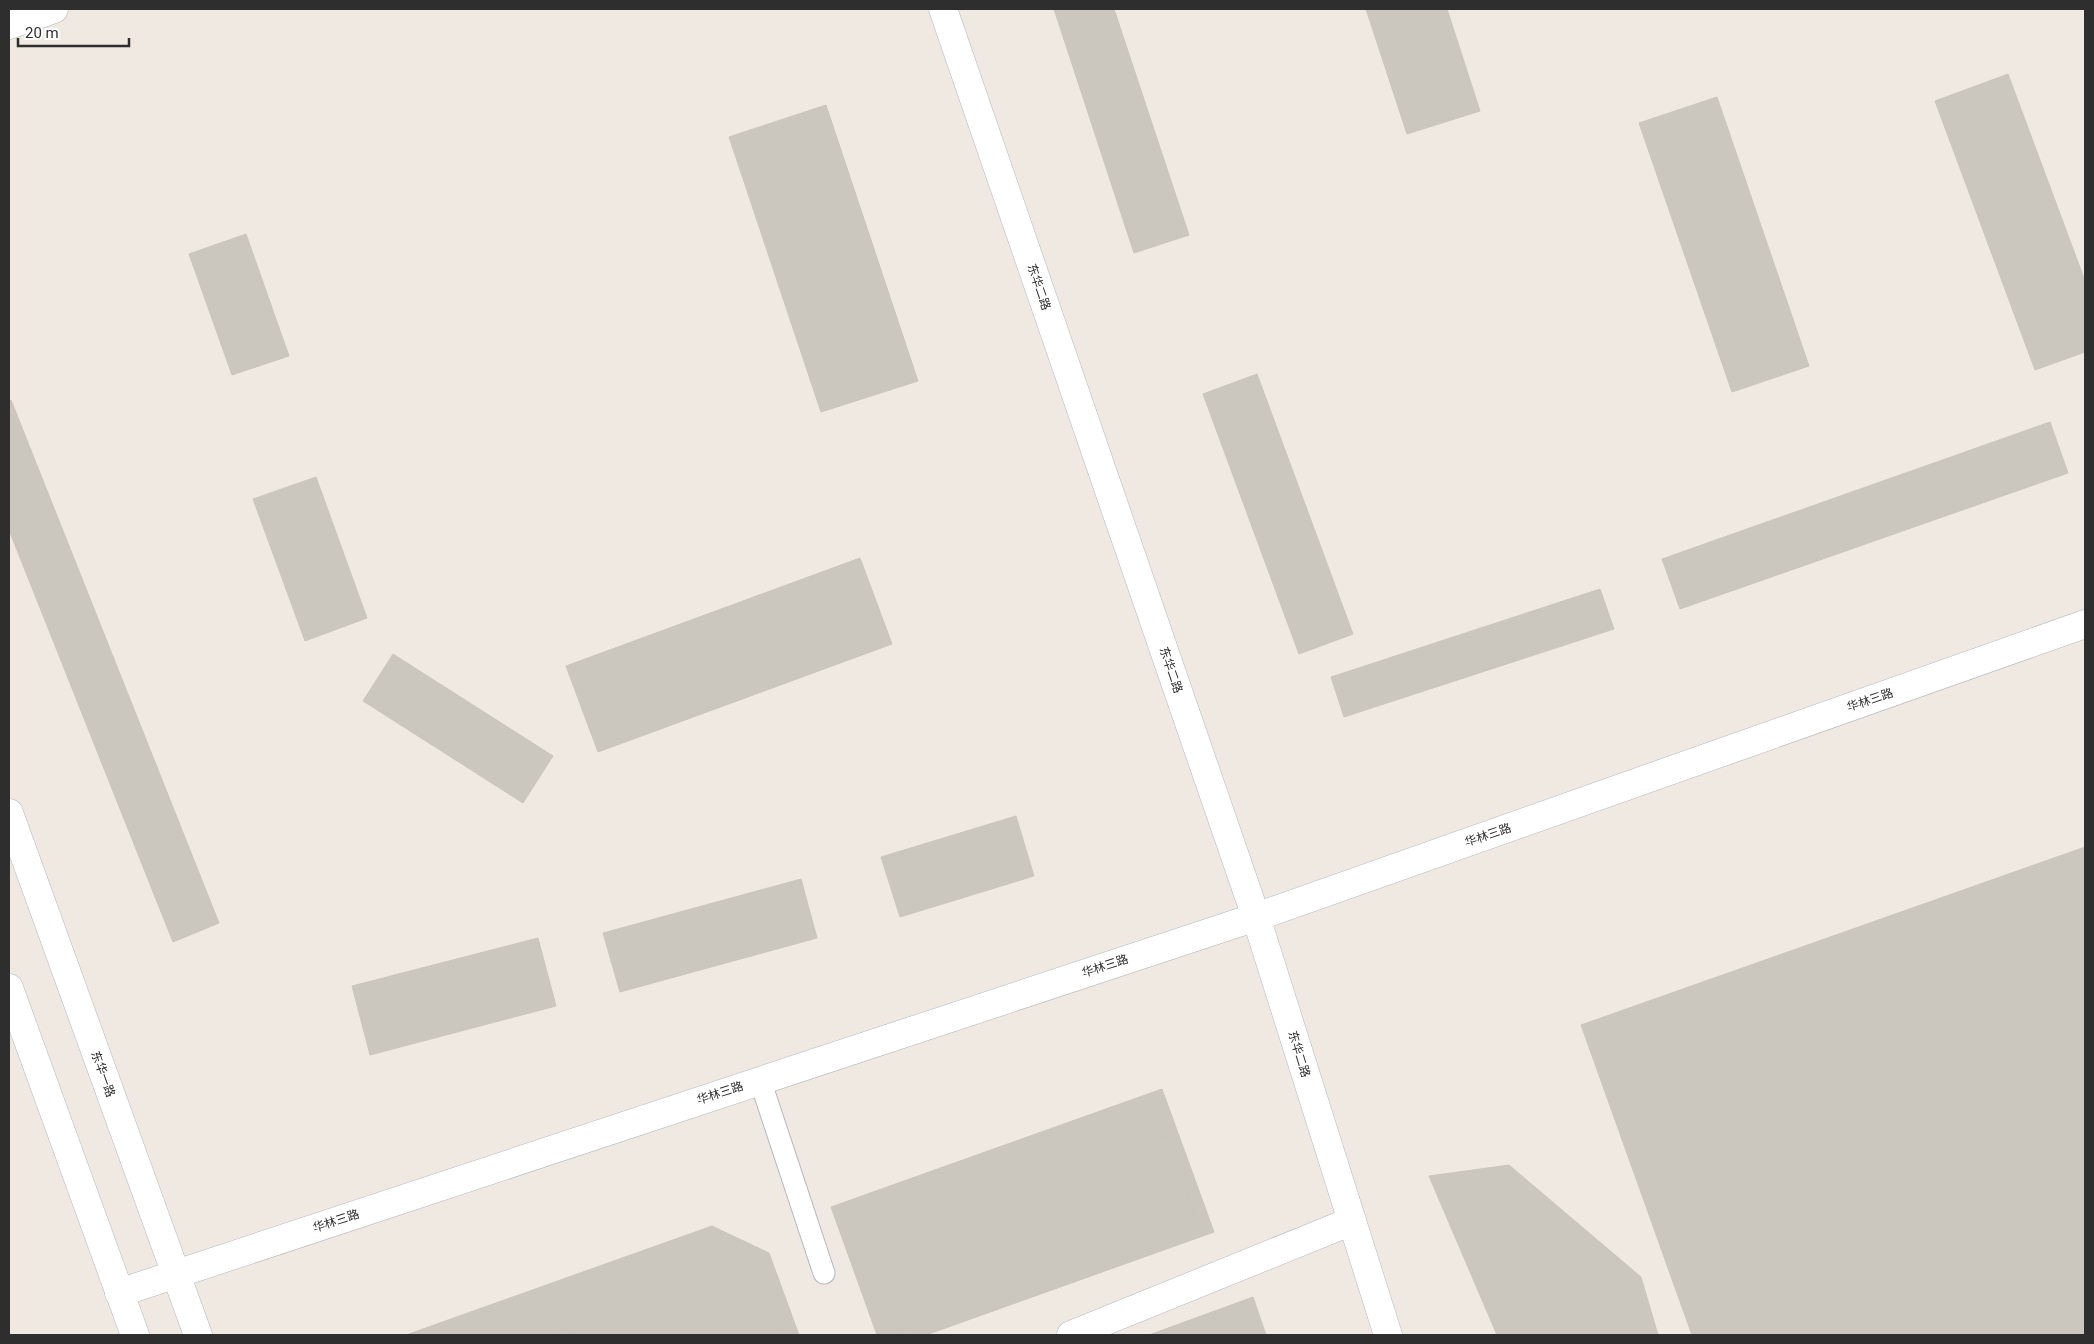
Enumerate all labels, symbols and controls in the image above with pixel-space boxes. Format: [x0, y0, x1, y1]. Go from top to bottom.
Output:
scale bar [18, 15, 129, 47]
text: 20 m [25, 24, 59, 42]
street label: 东华二路 [1025, 262, 1053, 312]
street label: 东华二路 [1157, 645, 1185, 695]
street label: 华林三路 [1845, 686, 1895, 714]
street label: 华林三路 [1463, 821, 1513, 849]
street label: 华林三路 [1080, 952, 1130, 980]
street label: 东华二路 [1285, 1029, 1313, 1079]
street label: 东华一路 [88, 1049, 118, 1099]
street label: 华林三路 [695, 1079, 745, 1107]
street label: 华林三路 [311, 1207, 361, 1235]

